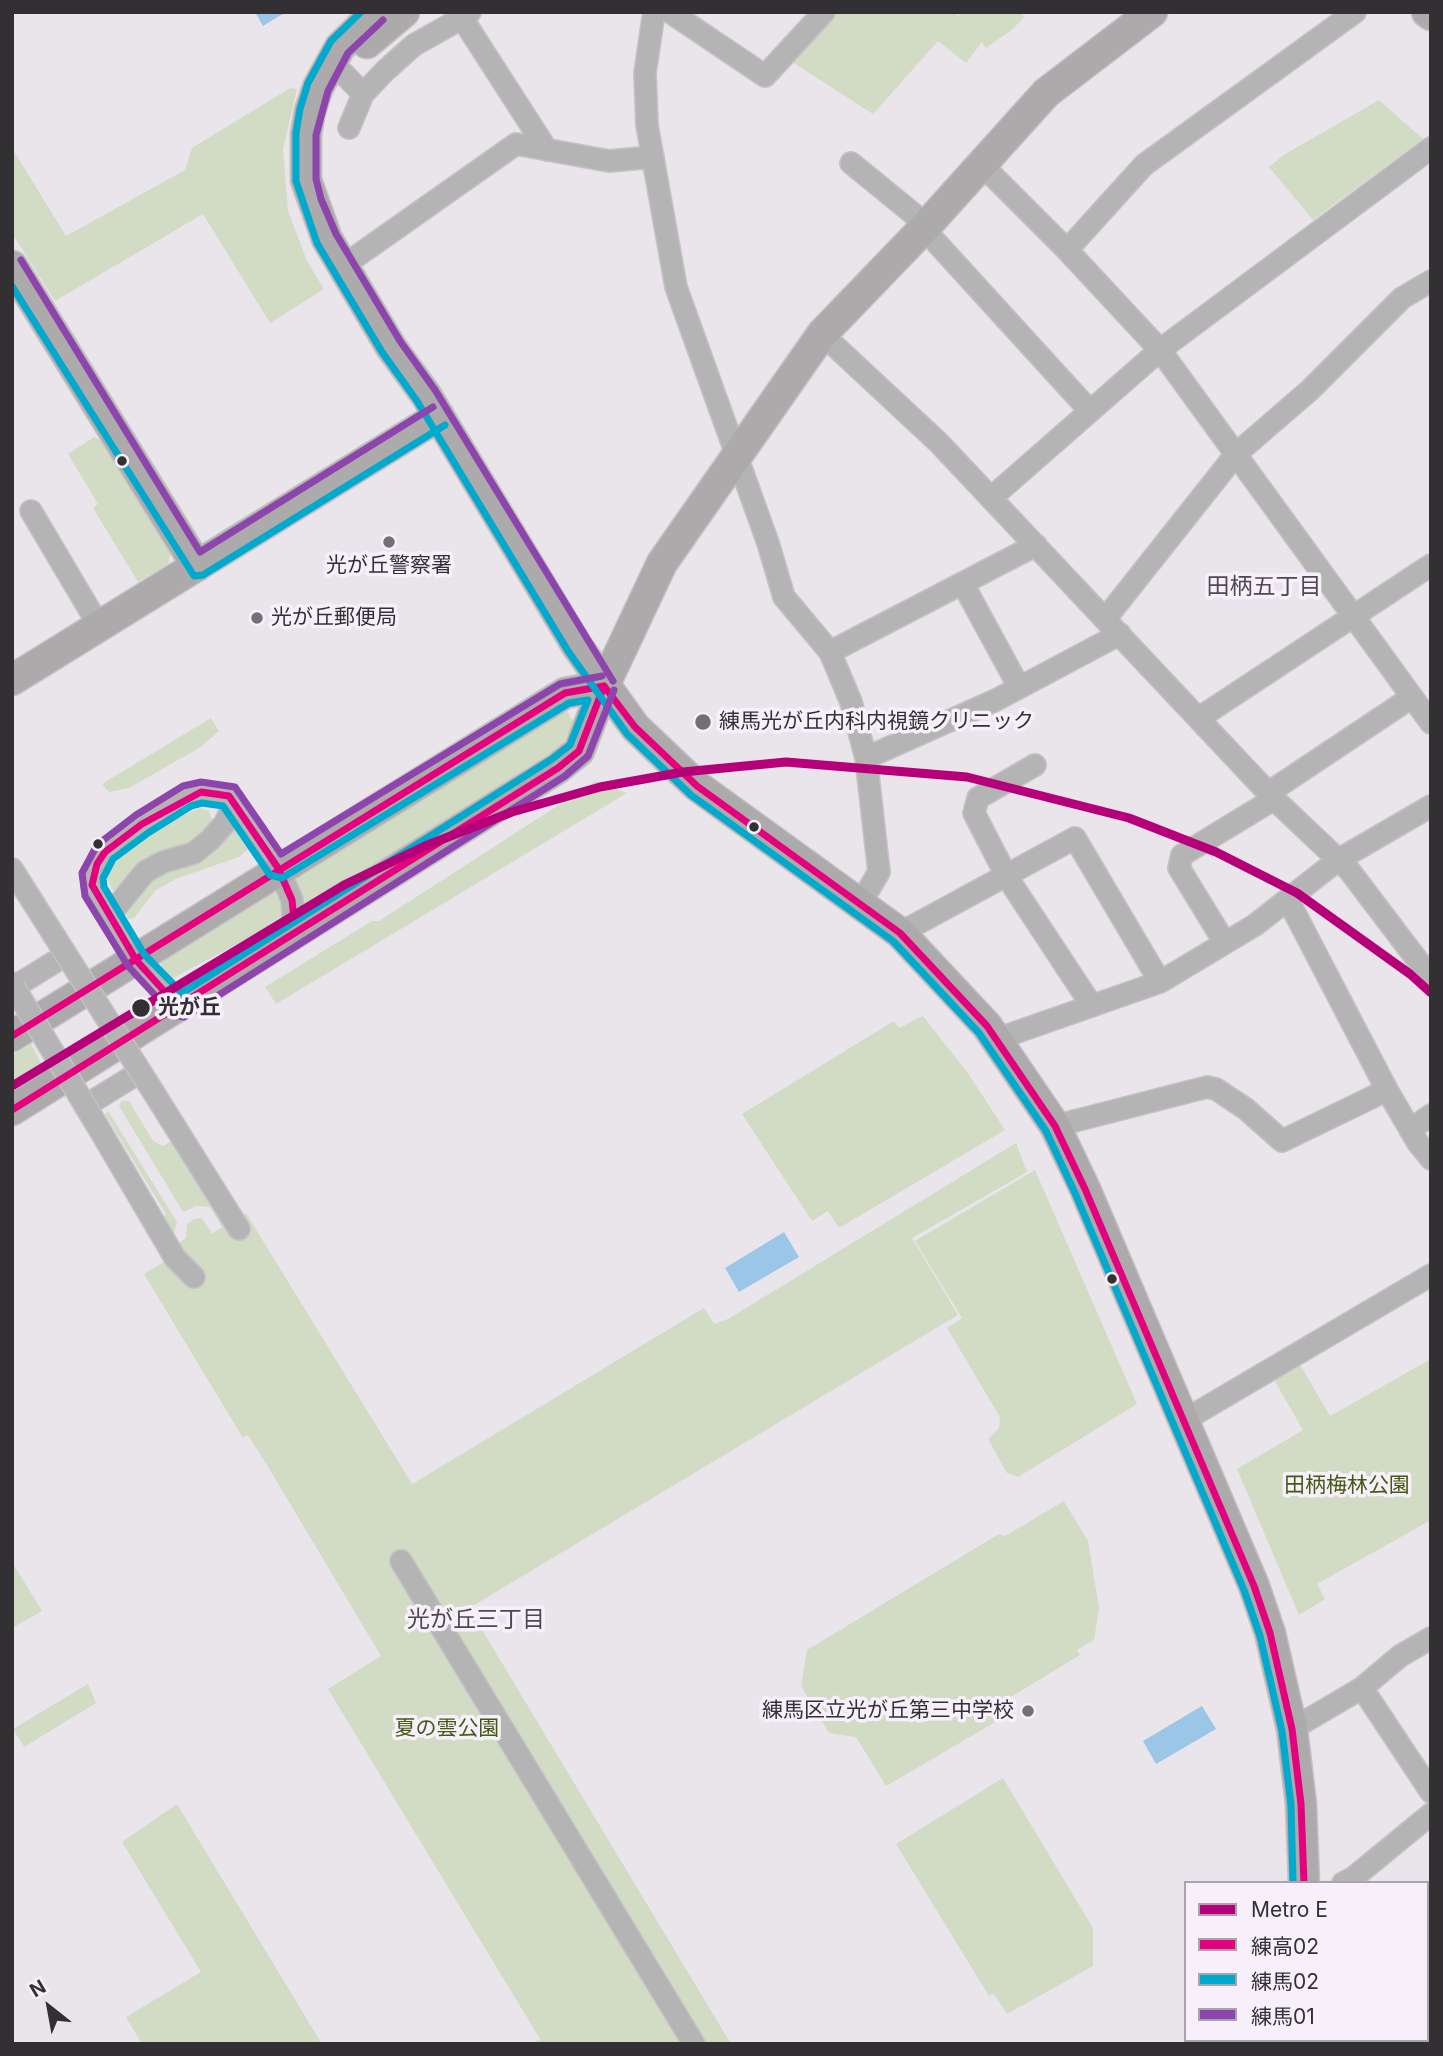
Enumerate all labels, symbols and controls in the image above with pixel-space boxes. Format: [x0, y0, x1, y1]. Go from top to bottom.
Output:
unlabelled marker [115, 454, 129, 468]
marker: 光が丘警察署 [381, 534, 397, 550]
place label: 光が丘警察署 [326, 553, 452, 579]
district label: 田柄五丁目 [1207, 573, 1321, 601]
place label: 光が丘郵便局 [271, 605, 397, 631]
marker: 光が丘郵便局 [249, 610, 265, 626]
place label: 練馬光が丘内科内視鏡クリニック [719, 709, 1034, 735]
marker: 練馬光が丘内科内視鏡クリニック [693, 712, 713, 732]
unlabelled marker [747, 820, 761, 834]
unlabelled marker [91, 837, 105, 851]
place label: 光が丘 [158, 995, 221, 1021]
marker: 光が丘 [130, 997, 152, 1019]
unlabelled marker [1105, 1272, 1119, 1286]
park label: 田柄梅林公園 [1284, 1473, 1410, 1499]
district label: 光が丘三丁目 [407, 1606, 545, 1634]
place label: 練馬区立光が丘第三中学校 [762, 1698, 1014, 1724]
marker: 練馬区立光が丘第三中学校 [1020, 1703, 1036, 1719]
park label: 夏の雲公園 [395, 1716, 499, 1742]
legend [1184, 1881, 1429, 2042]
text: Metro E [1251, 1897, 1328, 1922]
text: 練高02 [1251, 1934, 1319, 1959]
text: 練馬02 [1251, 1969, 1319, 1994]
north arrow [14, 1972, 84, 2042]
text: N [26, 1975, 50, 2002]
text: 練馬01 [1251, 2004, 1315, 2029]

